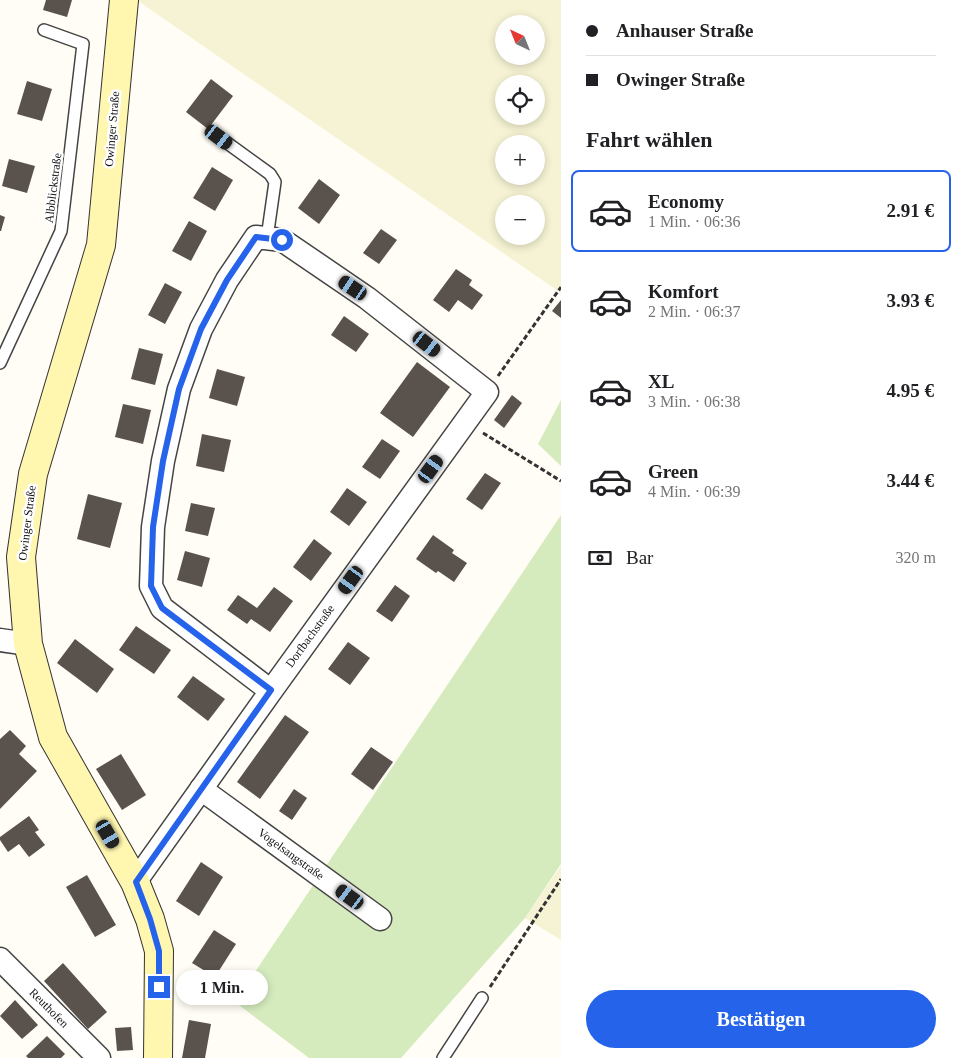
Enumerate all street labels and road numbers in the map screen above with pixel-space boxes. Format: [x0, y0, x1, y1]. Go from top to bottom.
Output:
street label: Owinger Straße [102, 91, 122, 167]
street label: Albblickstraße [42, 152, 64, 224]
street label: Owinger Straße [15, 485, 39, 561]
street label: Dorfbachstraße [283, 602, 337, 670]
street label: Vogelsangstraße [255, 825, 327, 883]
street label: Reuthofen [26, 985, 72, 1031]

